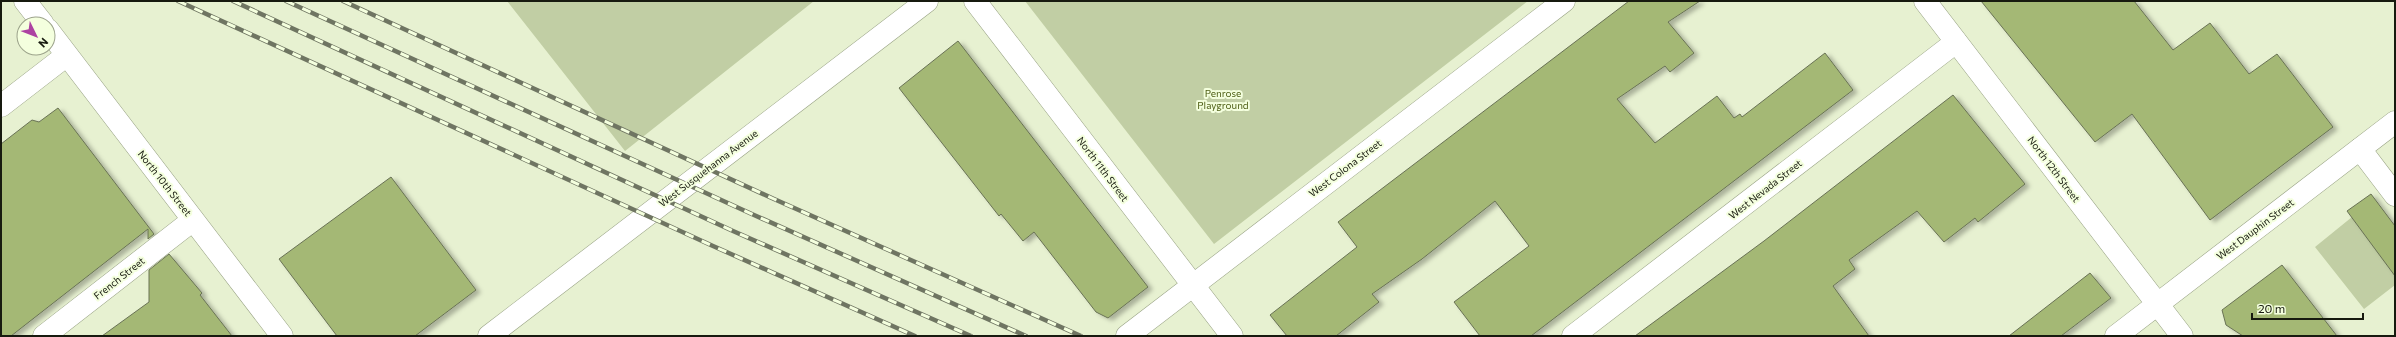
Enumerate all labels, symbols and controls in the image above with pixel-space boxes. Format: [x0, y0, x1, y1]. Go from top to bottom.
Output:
north arrow [16, 16, 56, 56]
text: N [36, 36, 51, 51]
park label: Penrose Playground [1197, 87, 1249, 111]
street label: West Susquehanna Avenue [656, 127, 760, 209]
street label: North 11th Street [1075, 134, 1131, 204]
street label: North 12th Street [2025, 134, 2083, 204]
street label: West Colona Street [1306, 137, 1384, 199]
street label: North 10th Street [136, 148, 194, 218]
street label: West Nevada Street [1726, 157, 1804, 221]
street label: West Dauphin Street [2214, 196, 2296, 262]
street label: French Street [91, 254, 147, 302]
scale bar [2252, 295, 2363, 321]
text: 20 m [2258, 301, 2285, 315]

